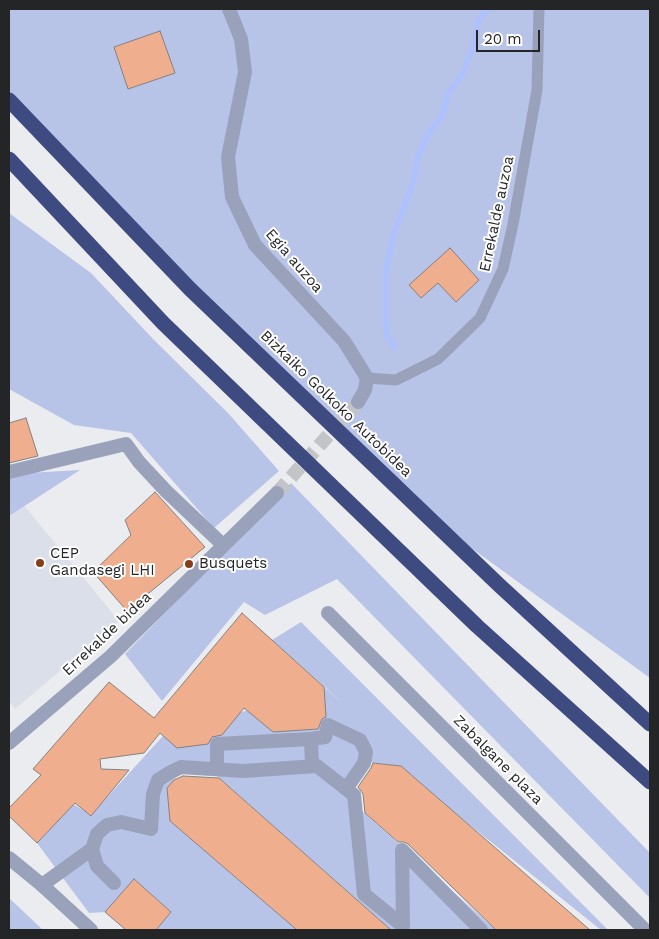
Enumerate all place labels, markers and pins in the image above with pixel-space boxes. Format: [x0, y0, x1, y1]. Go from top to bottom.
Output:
place label: CEP Gandasegi LHI [50, 545, 155, 580]
place label: Busquets [199, 555, 267, 573]
marker: CEP Gandasegi LHI [34, 557, 46, 569]
marker: Busquets [183, 558, 195, 570]

